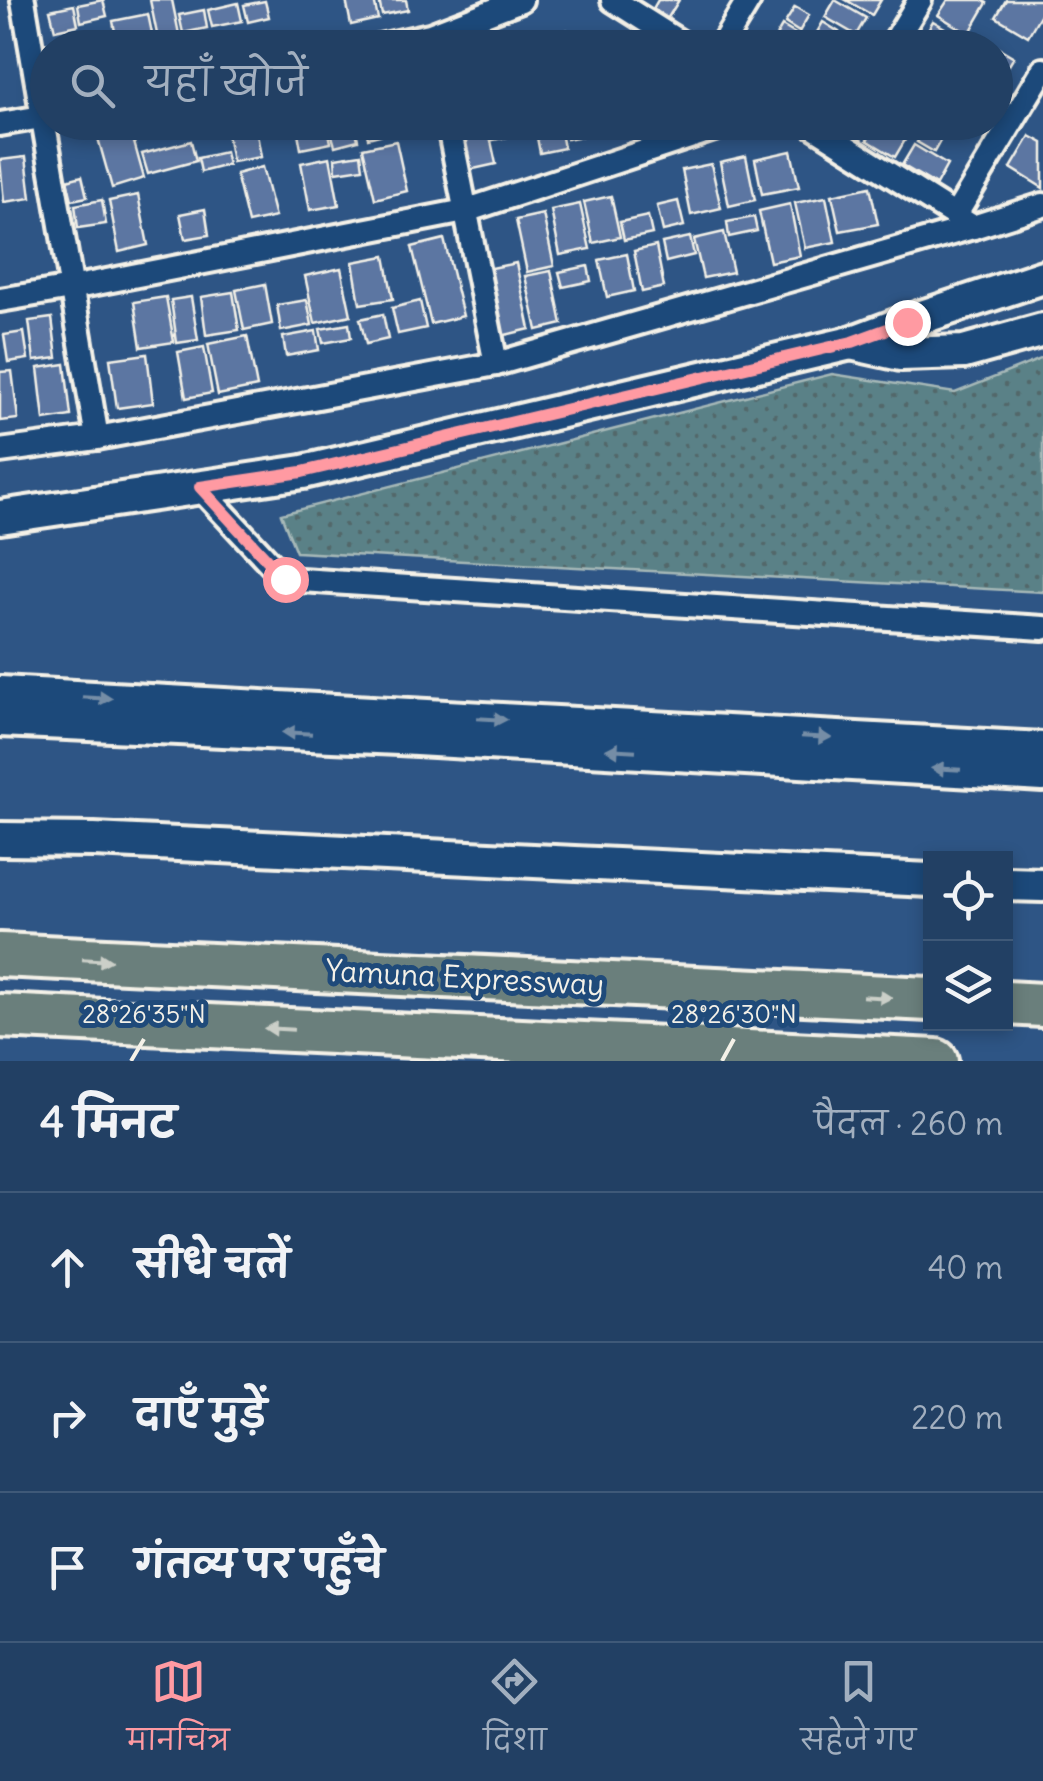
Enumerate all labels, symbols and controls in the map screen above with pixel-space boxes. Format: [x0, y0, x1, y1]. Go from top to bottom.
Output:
search box [30, 30, 1013, 140]
icon: search [65, 58, 120, 113]
text: यहाँ खोजें [145, 58, 308, 105]
route end [885, 300, 931, 346]
route start [263, 557, 309, 603]
one-way arrow [82, 690, 114, 706]
one-way arrow [476, 711, 508, 727]
one-way arrow [280, 725, 312, 741]
one-way arrow [801, 729, 833, 745]
one-way arrow [605, 742, 637, 758]
one-way arrow [929, 761, 961, 777]
map controls [923, 851, 1013, 1031]
button: locate [923, 851, 1013, 941]
button: layers [923, 941, 1013, 1031]
street label: Yamuna Expressway [325, 951, 605, 1003]
one-way arrow [82, 952, 114, 968]
one-way arrow [861, 989, 893, 1005]
text: 28°26'35"N [82, 998, 206, 1030]
text: 28°26'30"N [671, 998, 797, 1030]
one-way arrow [263, 1021, 295, 1037]
text: 4 मिनट [40, 1096, 176, 1148]
text: पैदल · 260 m [814, 1103, 1003, 1144]
icon: ahead [40, 1240, 95, 1295]
text: सीधे चलें [135, 1240, 290, 1287]
text: 40 m [928, 1247, 1003, 1288]
icon: right [40, 1390, 95, 1445]
text: दाएँ मुड़ें [135, 1390, 267, 1437]
text: 220 m [911, 1397, 1003, 1438]
icon: arrive [40, 1540, 95, 1595]
text: गंतव्य पर पहुँचे [135, 1540, 384, 1587]
tab: मानचित्र [127, 1654, 230, 1771]
tab: दिशा [483, 1654, 547, 1771]
tab: सहेजे गए [800, 1654, 916, 1771]

